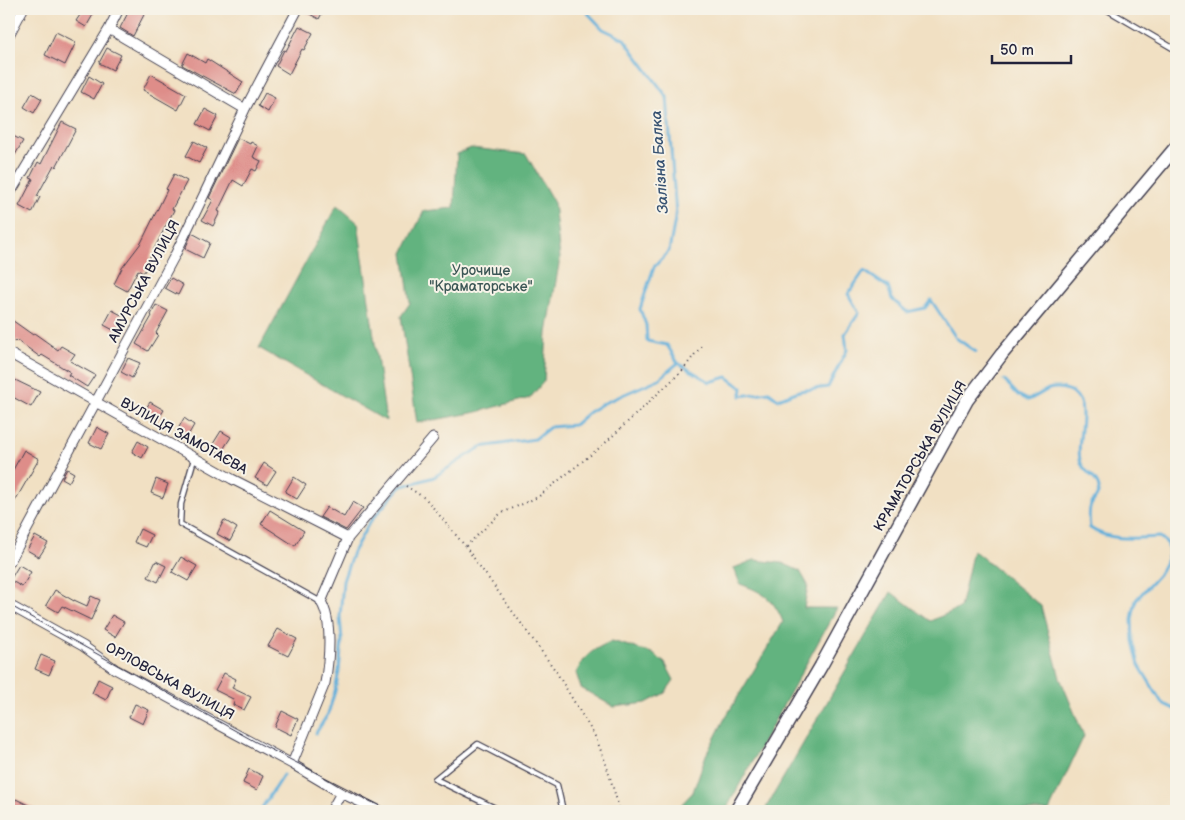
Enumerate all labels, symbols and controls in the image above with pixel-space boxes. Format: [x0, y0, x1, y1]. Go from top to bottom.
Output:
scale bar [992, 32, 1071, 64]
text: 50 m [1000, 41, 1034, 60]
water label: Залізна Балка [647, 110, 673, 214]
street label: АМУРСЬКА ВУЛИЦЯ [104, 217, 183, 346]
park label: Урочище "Краматорське" [429, 262, 533, 295]
street label: КРАМАТОРСЬКА ВУЛИЦЯ [870, 378, 970, 534]
street label: ВУЛИЦЯ ЗАМОТАЄВА [117, 394, 251, 478]
street label: ОРЛОВСЬКА ВУЛИЦЯ [103, 639, 237, 723]

